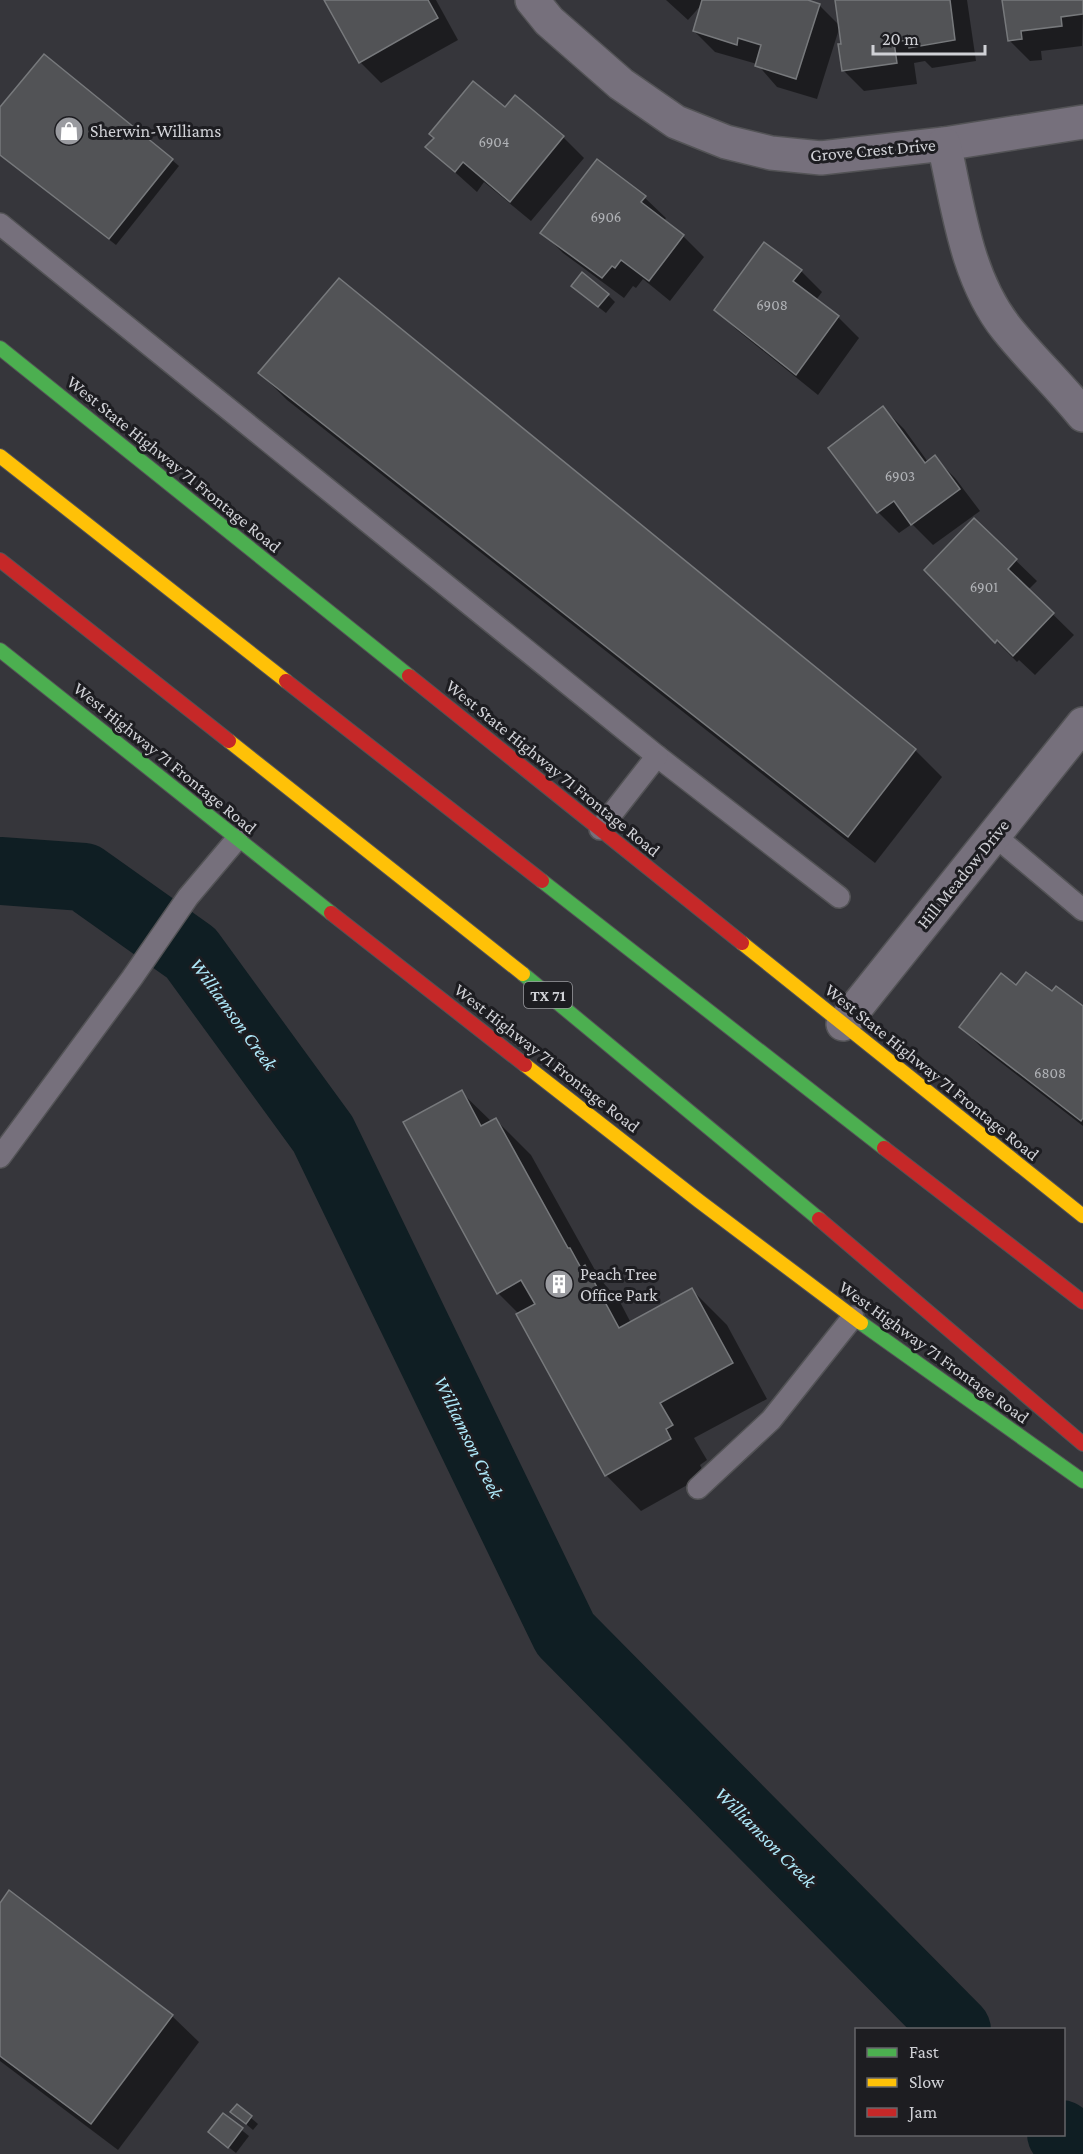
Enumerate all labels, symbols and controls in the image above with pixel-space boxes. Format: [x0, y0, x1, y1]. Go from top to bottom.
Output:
scale bar [873, 18, 986, 56]
text: 20 m [882, 29, 919, 49]
shop icon: Sherwin-Williams [53, 115, 85, 147]
place label: Sherwin-Williams [90, 121, 221, 141]
house number: 6904 [478, 134, 510, 150]
street label: Grove Crest Drive [809, 135, 937, 165]
house number: 6906 [591, 209, 621, 225]
house number: 6908 [756, 297, 788, 313]
street label: West State Highway 71 Frontage Road [63, 371, 285, 557]
house number: 6903 [885, 468, 915, 484]
house number: 6901 [970, 579, 998, 595]
street label: West State Highway 71 Frontage Road [442, 675, 664, 861]
street label: West Highway 71 Frontage Road [69, 678, 261, 838]
street label: Hill Meadow Drive [913, 815, 1013, 933]
water label: Williamson Creek [186, 954, 283, 1076]
street label: West Highway 71 Frontage Road [450, 979, 644, 1137]
street label: West State Highway 71 Frontage Road [821, 979, 1043, 1165]
road number: TX 71 [524, 982, 572, 1008]
house number: 6808 [1034, 1065, 1066, 1081]
place label: Peach Tree Office Park [580, 1264, 658, 1305]
building icon: Peach Tree Office Park [543, 1268, 575, 1300]
street label: West Highway 71 Frontage Road [835, 1276, 1033, 1428]
water label: Williamson Creek [430, 1372, 509, 1503]
water label: Williamson Creek [711, 1782, 822, 1893]
legend [855, 2028, 1065, 2136]
text: Fast [909, 2042, 940, 2062]
text: Slow [909, 2072, 945, 2092]
text: Jam [907, 2102, 938, 2122]

